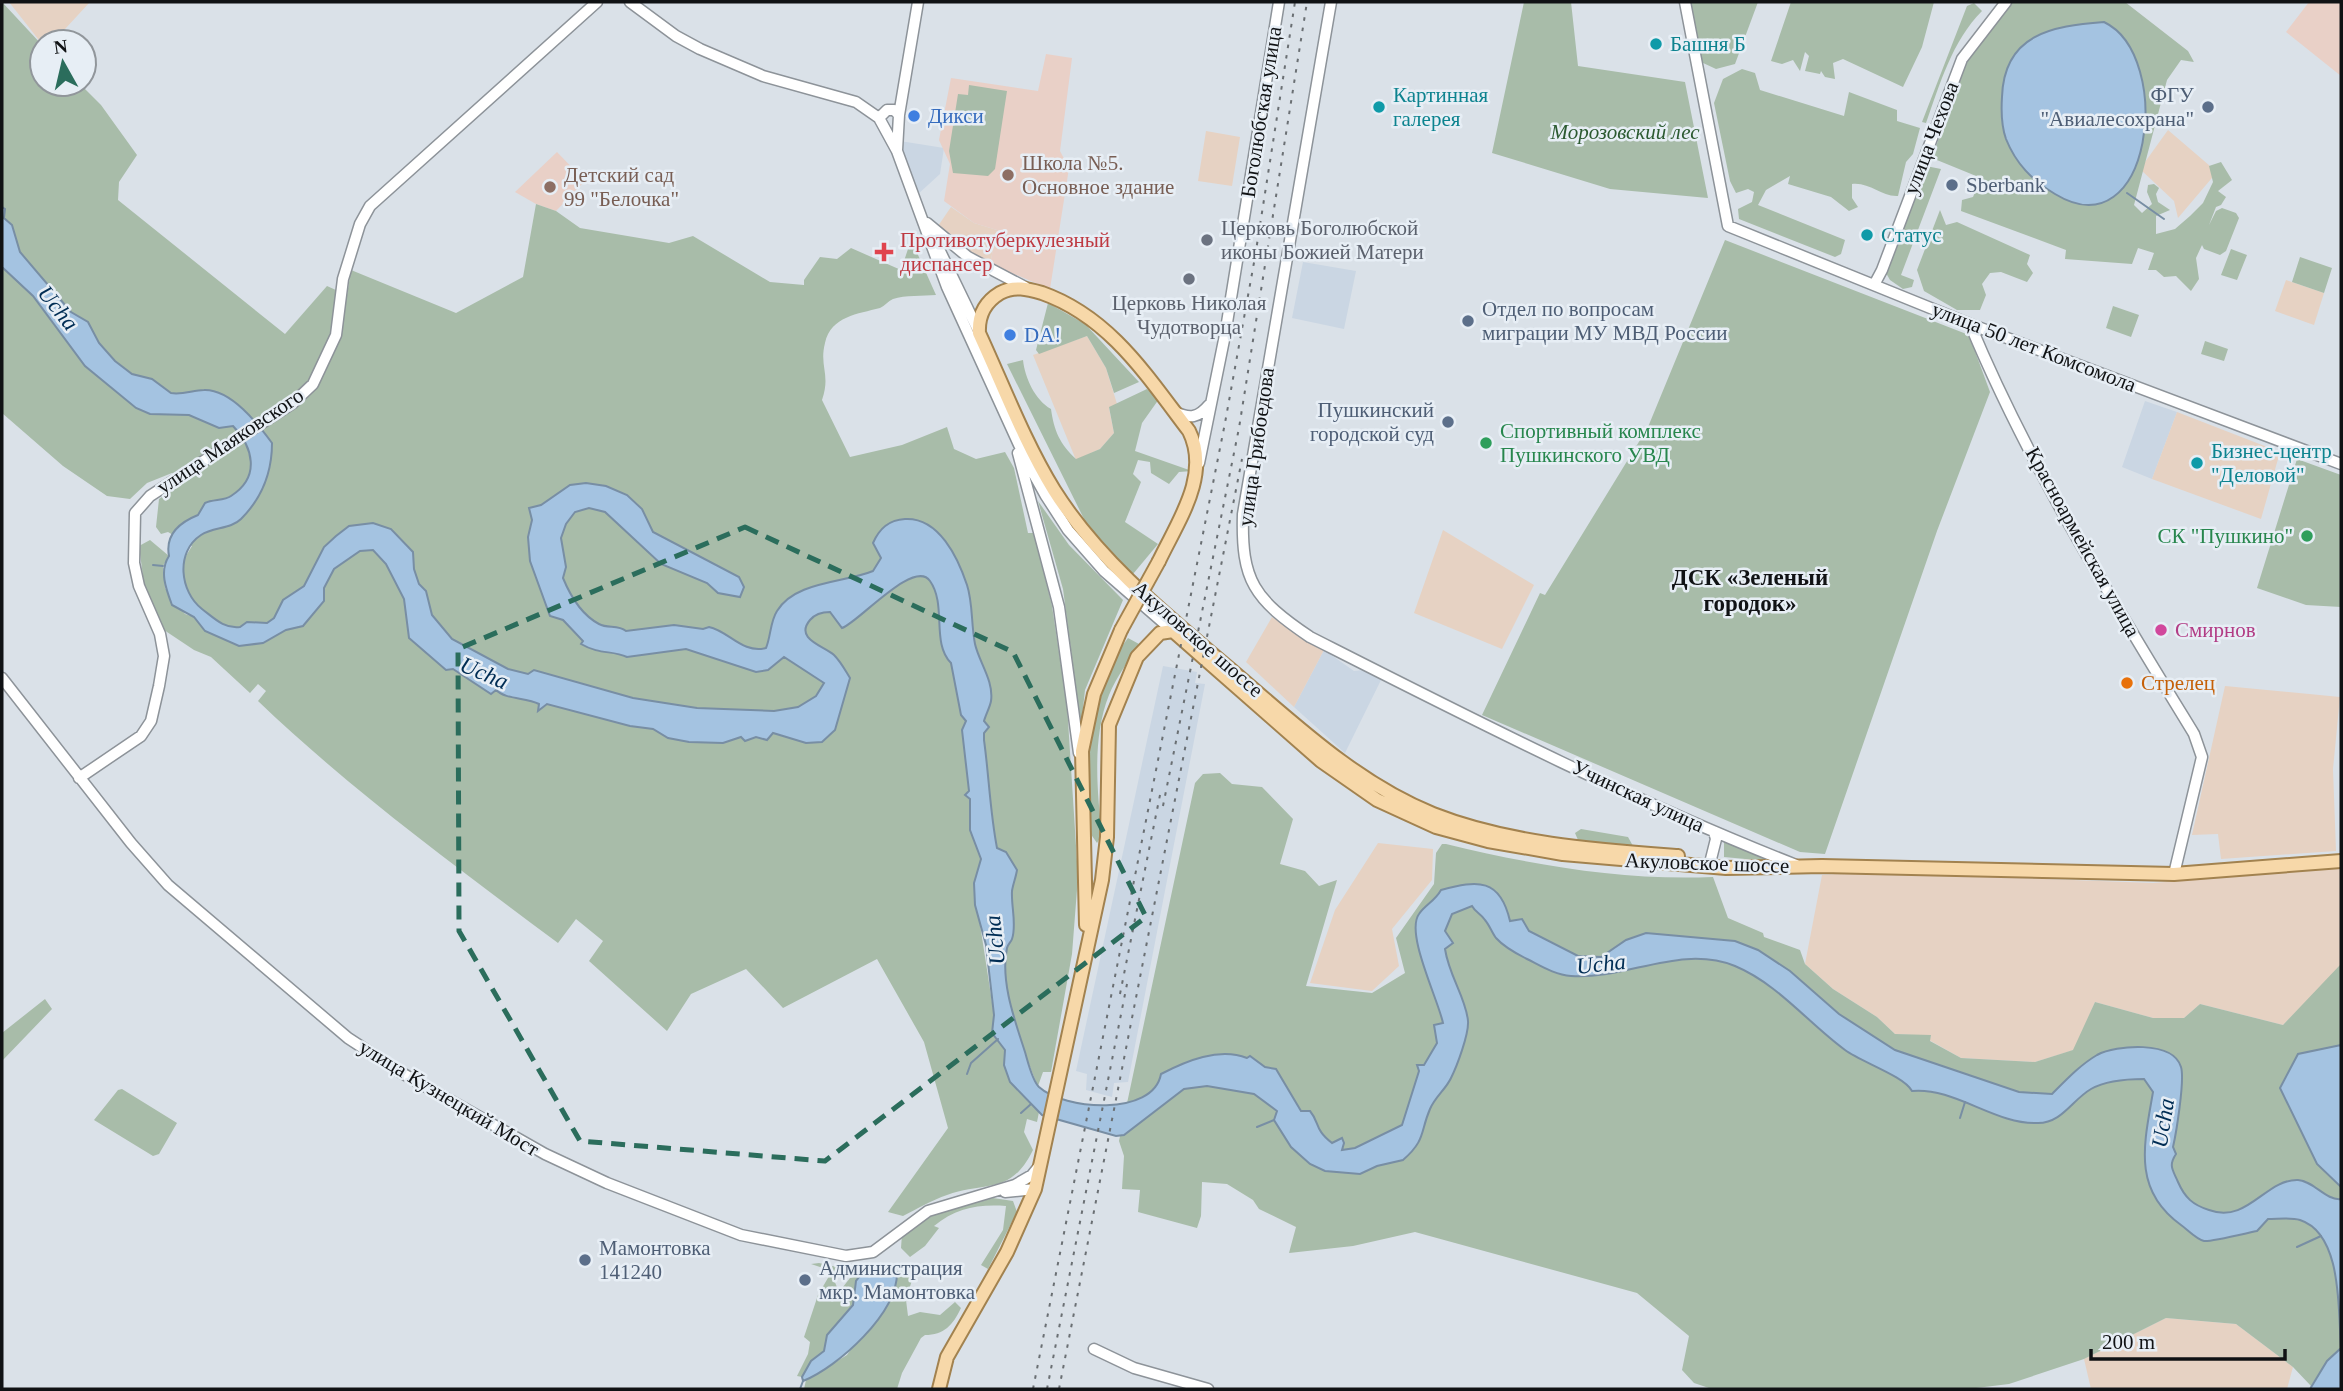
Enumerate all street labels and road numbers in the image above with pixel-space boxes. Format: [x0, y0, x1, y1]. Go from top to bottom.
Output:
street label: Боголюбская улица [1236, 24, 1286, 199]
street label: улица Чехова [1898, 78, 1964, 198]
street label: улица 50 лет Комсомола [1929, 297, 2140, 397]
street label: улица Грибоедова [1233, 365, 1279, 528]
street label: улица Маяковского [152, 383, 308, 499]
street label: Красноармейская улица [2021, 443, 2146, 642]
street label: Акуловское шоссе [1128, 576, 1268, 702]
street label: Учинская улица [1568, 755, 1709, 837]
street label: Акуловское шоссе [1624, 848, 1790, 878]
street label: улица Кузнецкий Мост [355, 1035, 543, 1161]

